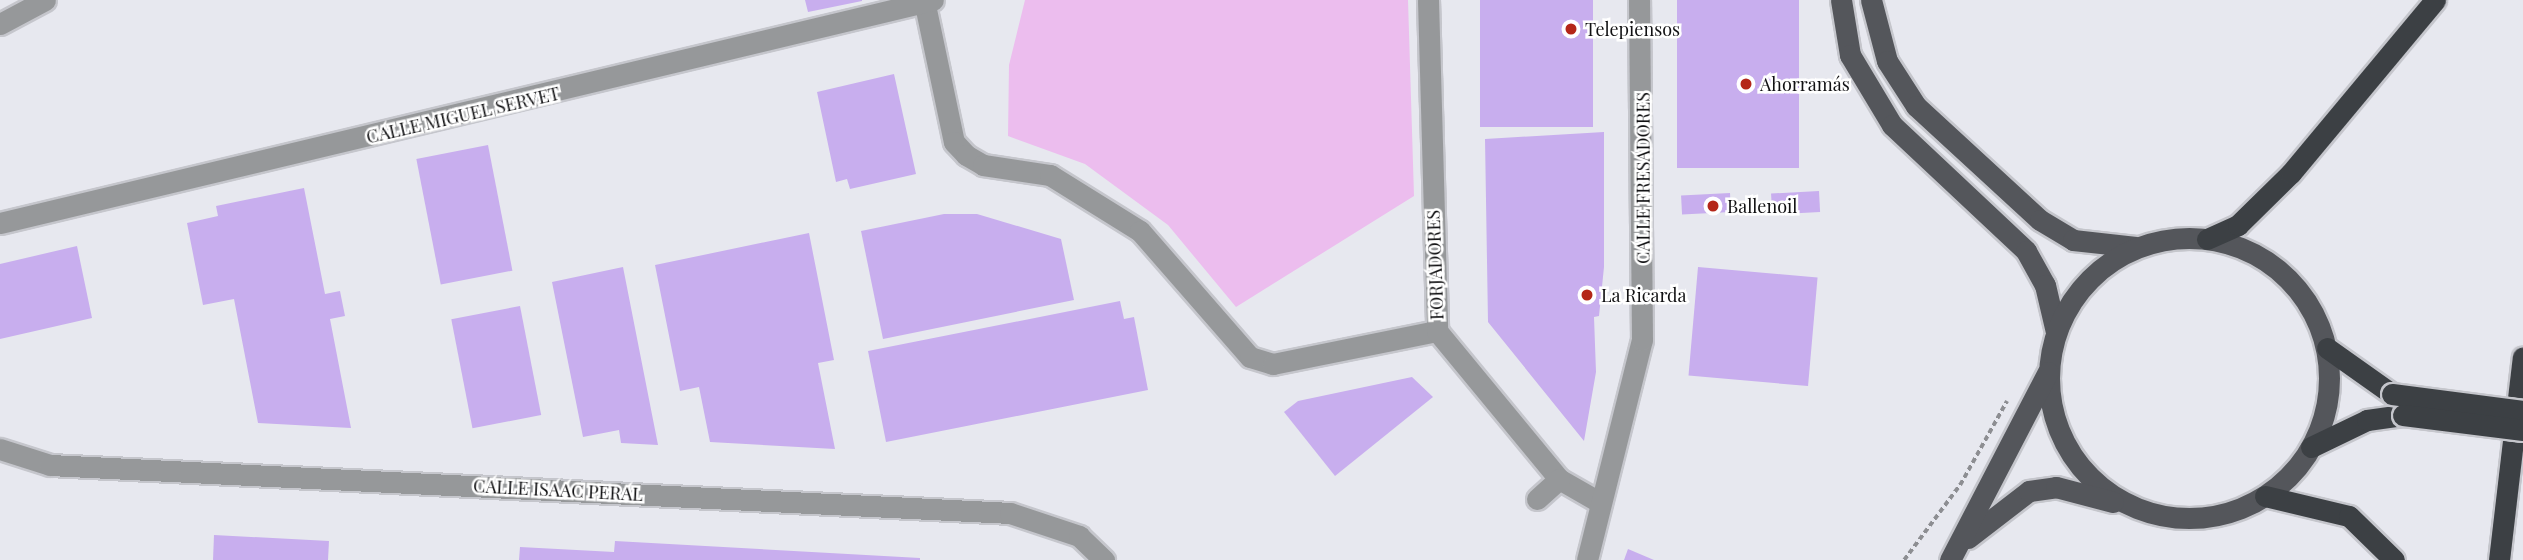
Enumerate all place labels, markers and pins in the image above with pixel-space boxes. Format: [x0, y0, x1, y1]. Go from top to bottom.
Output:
place label: Telepiensos [1585, 18, 1680, 40]
marker: Telepiensos [1563, 21, 1579, 37]
place label: Ahorramás [1760, 73, 1850, 95]
marker: Ahorramás [1738, 76, 1754, 92]
place label: Ballenoil [1727, 195, 1797, 217]
marker: Ballenoil [1705, 198, 1721, 214]
place label: La Ricarda [1601, 284, 1687, 306]
marker: La Ricarda [1579, 287, 1595, 303]

